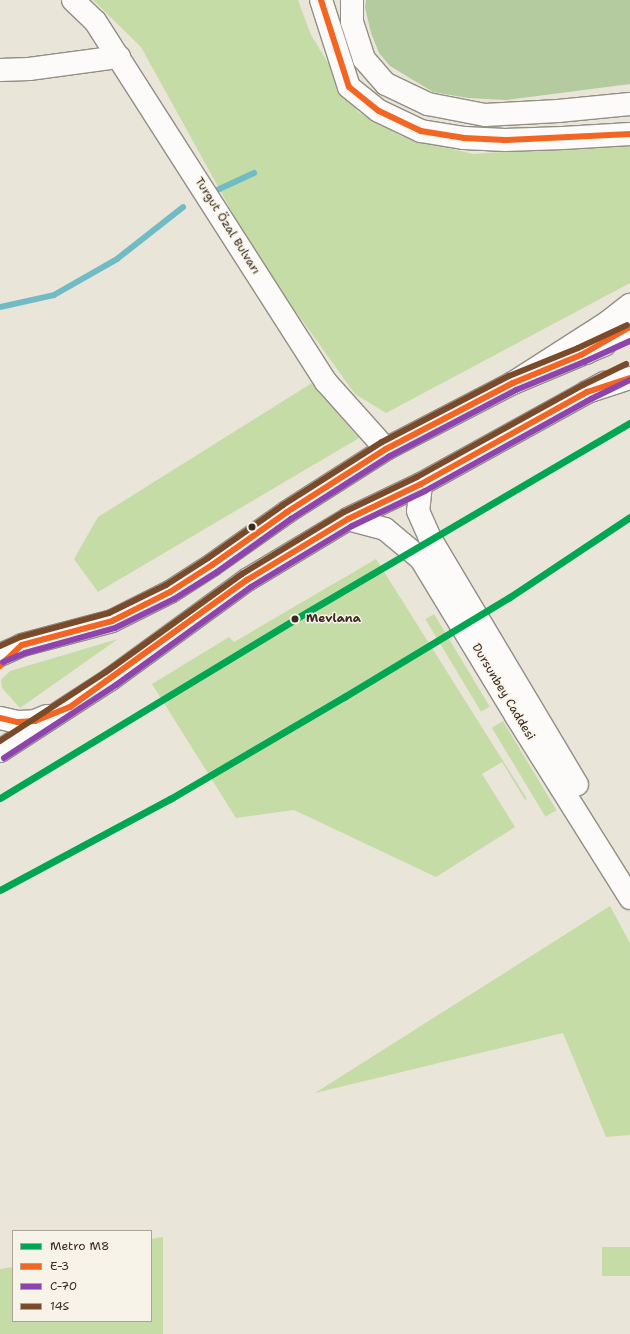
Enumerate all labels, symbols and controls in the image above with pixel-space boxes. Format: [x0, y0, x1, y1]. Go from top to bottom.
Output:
street label: Turgut Özal Bulvarı [191, 175, 263, 277]
unlabelled marker [247, 522, 257, 532]
marker: Mevlana [288, 612, 302, 626]
place label: Mevlana [306, 612, 361, 626]
street label: Dursunbey Caddesi [469, 641, 537, 743]
legend [12, 1230, 152, 1322]
text: Metro M8 [50, 1238, 109, 1254]
text: E-3 [50, 1258, 69, 1274]
text: C-70 [50, 1278, 77, 1294]
text: 14S [50, 1298, 69, 1314]

